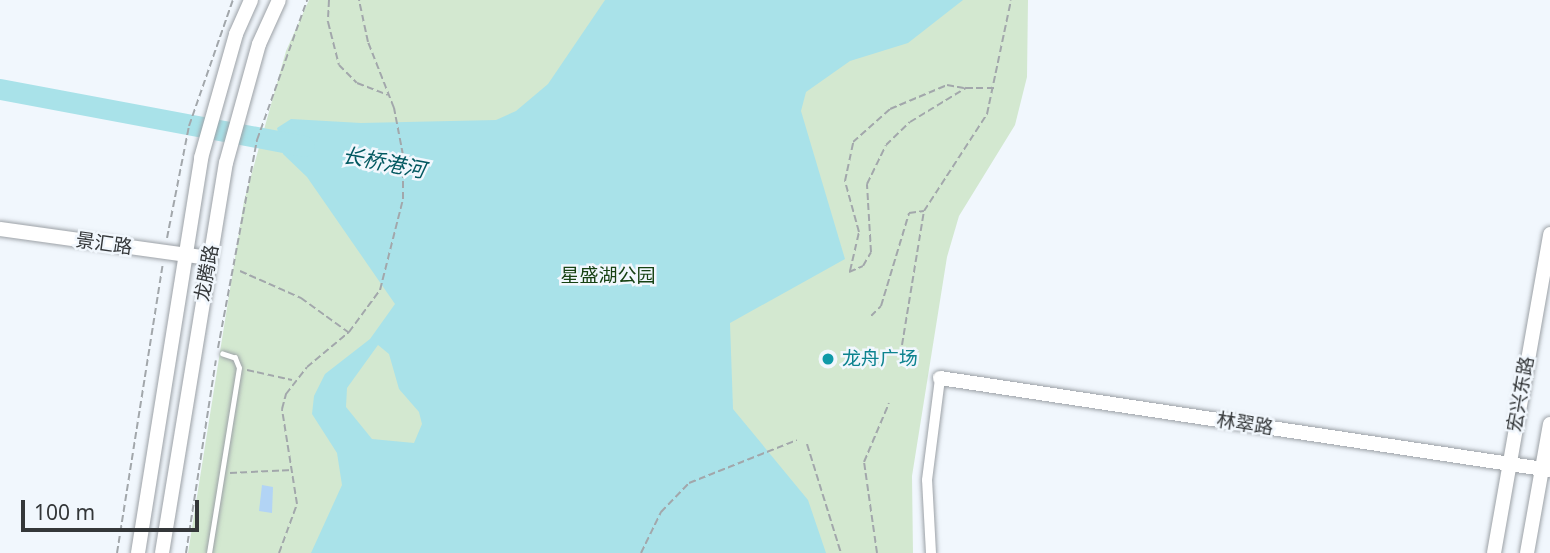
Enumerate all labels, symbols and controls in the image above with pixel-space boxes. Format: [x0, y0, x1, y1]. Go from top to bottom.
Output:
water label: 长桥港河 [340, 142, 428, 182]
street label: 景汇路 [74, 229, 134, 259]
street label: 龙腾路 [191, 243, 223, 303]
park label: 星盛湖公园 [561, 265, 655, 287]
place label: 龙舟广场 [842, 348, 918, 370]
marker: 龙舟广场 [820, 351, 836, 367]
street label: 宏兴东路 [1503, 355, 1539, 433]
street label: 林翠路 [1215, 408, 1275, 440]
scale bar [24, 486, 203, 530]
text: 100 m [34, 498, 95, 526]

